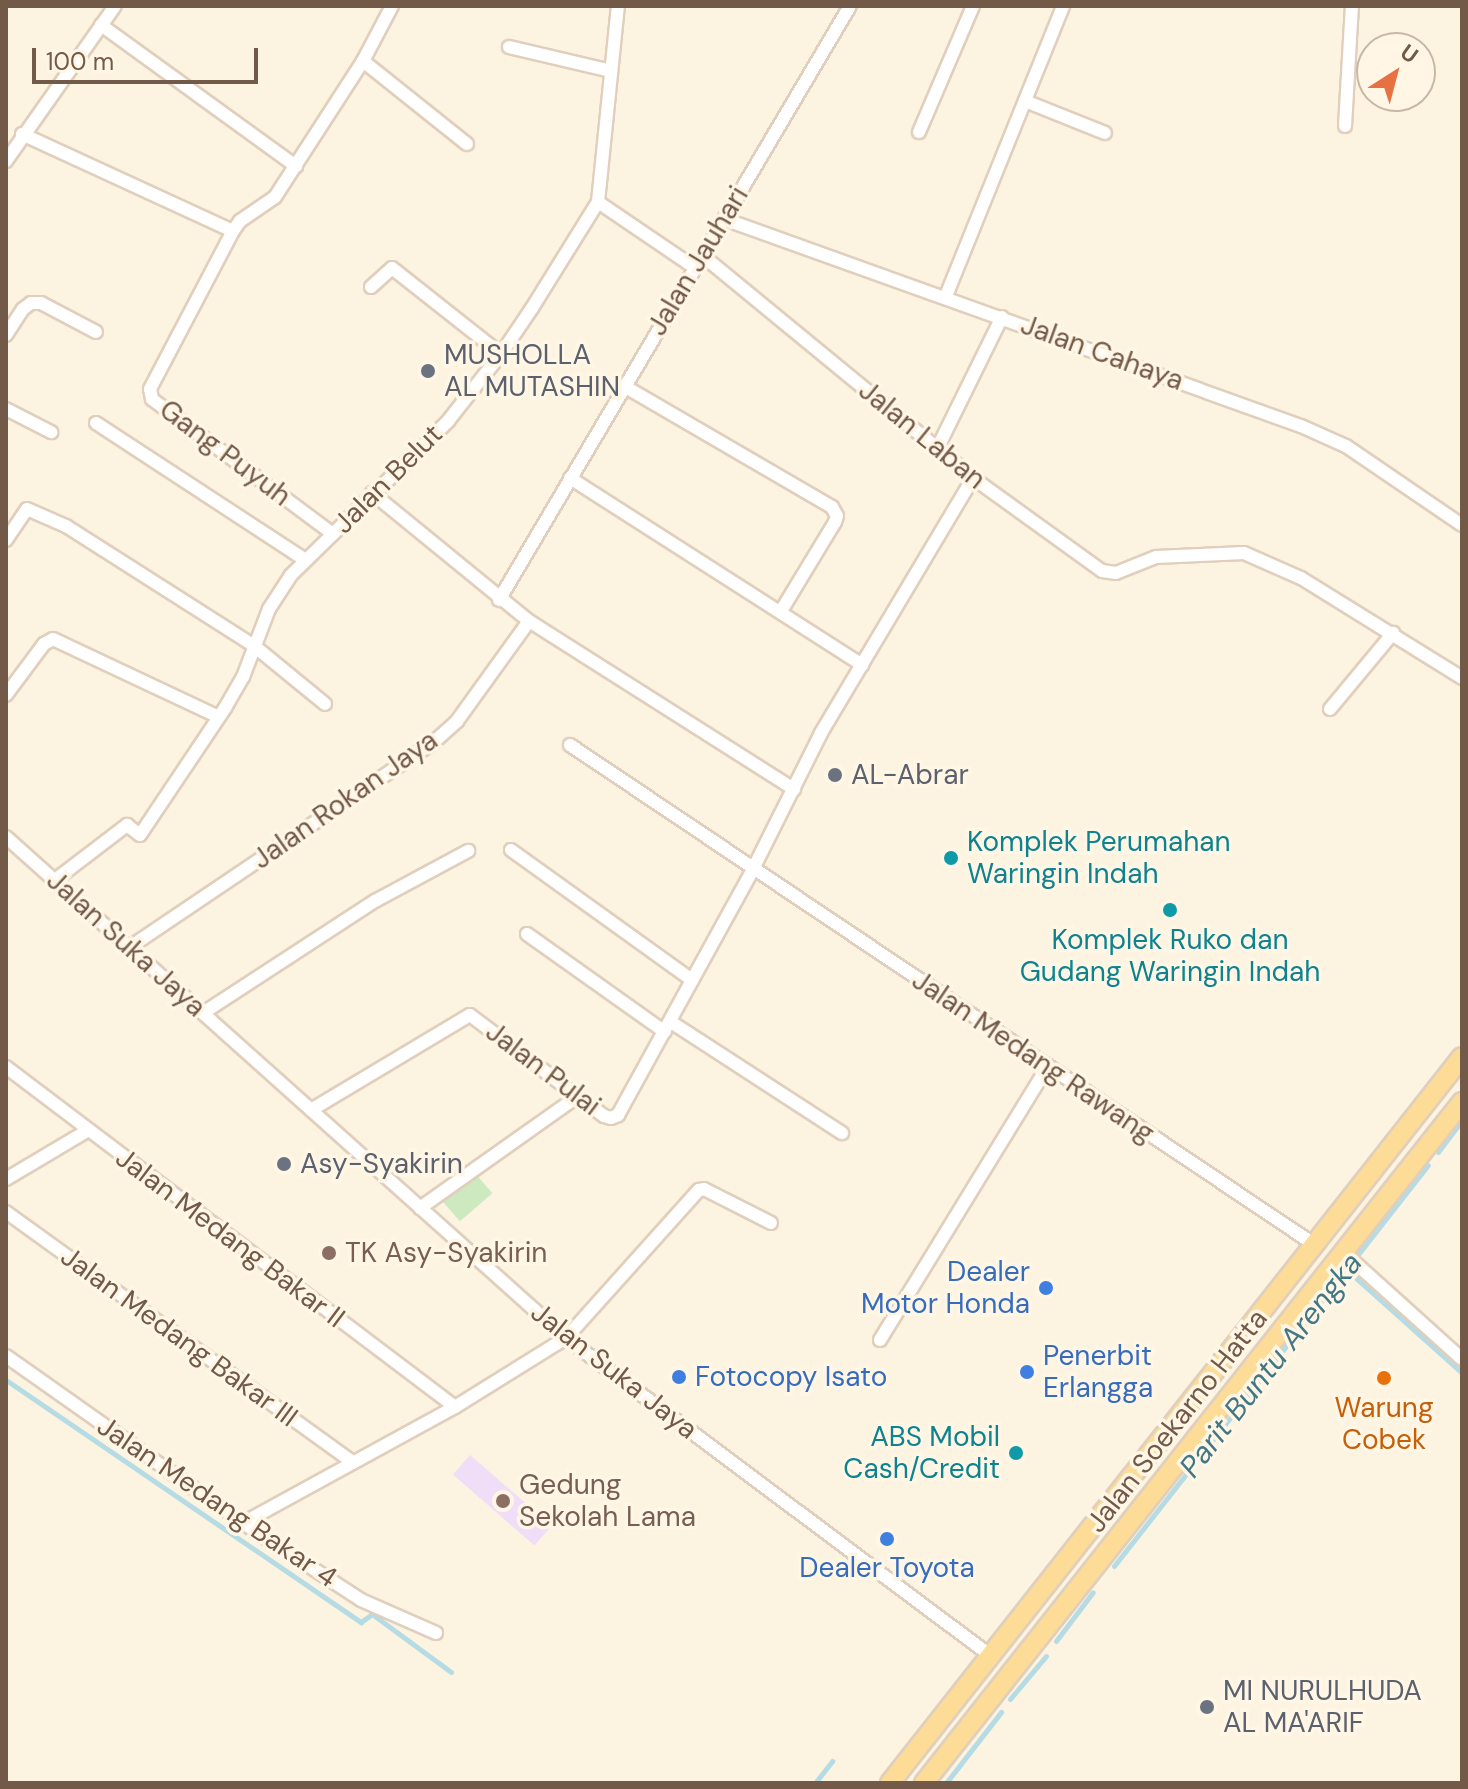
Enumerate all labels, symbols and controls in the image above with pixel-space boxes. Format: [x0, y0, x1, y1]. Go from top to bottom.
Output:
scale bar [36, 32, 262, 82]
north arrow [1356, 32, 1436, 112]
text: U [1395, 38, 1424, 70]
text: 100 m [46, 46, 114, 77]
street label: Jalan Jauhari [640, 180, 756, 342]
street label: Jalan Cahaya [1016, 308, 1188, 398]
place label: MUSHOLLA AL MUTASHIN [444, 338, 620, 404]
marker: MUSHOLLA AL MUTASHIN [419, 362, 437, 380]
street label: Jalan Laban [852, 374, 992, 496]
street label: Gang Puyuh [153, 393, 297, 513]
street label: Jalan Belut [327, 418, 449, 540]
street label: Jalan Rokan Jaya [246, 724, 444, 876]
place label: AL-Abrar [851, 758, 969, 792]
marker: AL-Abrar [826, 766, 844, 784]
place label: Komplek Perumahan Waringin Indah [967, 825, 1231, 891]
marker: Komplek Perumahan Waringin Indah [942, 849, 960, 867]
street label: Jalan Suka Jaya [40, 864, 212, 1024]
marker: Komplek Ruko dan Gudang Waringin Indah [1161, 901, 1179, 919]
place label: Komplek Ruko dan Gudang Waringin Indah [1020, 923, 1320, 989]
street label: Jalan Medang Rawang [906, 963, 1160, 1151]
street label: Jalan Pulai [479, 1015, 607, 1123]
street label: Jalan Medang Bakar II [109, 1141, 351, 1335]
place label: Asy-Syakirin [300, 1147, 463, 1181]
marker: Asy-Syakirin [275, 1155, 293, 1173]
place label: TK Asy-Syakirin [345, 1236, 547, 1270]
street label: Jalan Medang Bakar III [54, 1240, 304, 1434]
marker: TK Asy-Syakirin [320, 1244, 338, 1262]
water label: Parit Buntu Arengka [1172, 1246, 1370, 1484]
place label: Dealer Motor Honda [861, 1255, 1030, 1321]
marker: Dealer Motor Honda [1037, 1279, 1055, 1297]
street label: Jalan Suka Jaya [524, 1296, 704, 1446]
street label: Jalan Soekarno Hatta [1079, 1303, 1275, 1539]
place label: Penerbit Erlangga [1043, 1339, 1153, 1405]
place label: Fotocopy Isato [695, 1360, 887, 1394]
marker: Penerbit Erlangga [1018, 1363, 1036, 1381]
marker: Fotocopy Isato [670, 1368, 688, 1386]
marker: Warung Cobek [1375, 1369, 1393, 1387]
place label: Warung Cobek [1334, 1391, 1434, 1457]
street label: Jalan Medang Bakar 4 [91, 1409, 343, 1595]
place label: ABS Mobil Cash/Credit [843, 1420, 1000, 1486]
marker: ABS Mobil Cash/Credit [1007, 1444, 1025, 1462]
place label: Gedung Sekolah Lama [519, 1468, 696, 1534]
marker: Gedung Sekolah Lama [494, 1492, 512, 1510]
marker: Dealer Toyota [878, 1530, 896, 1548]
place label: Dealer Toyota [799, 1551, 975, 1585]
place label: MI NURULHUDA AL MA'ARIF [1223, 1674, 1422, 1740]
marker: MI NURULHUDA AL MA'ARIF [1198, 1698, 1216, 1716]

